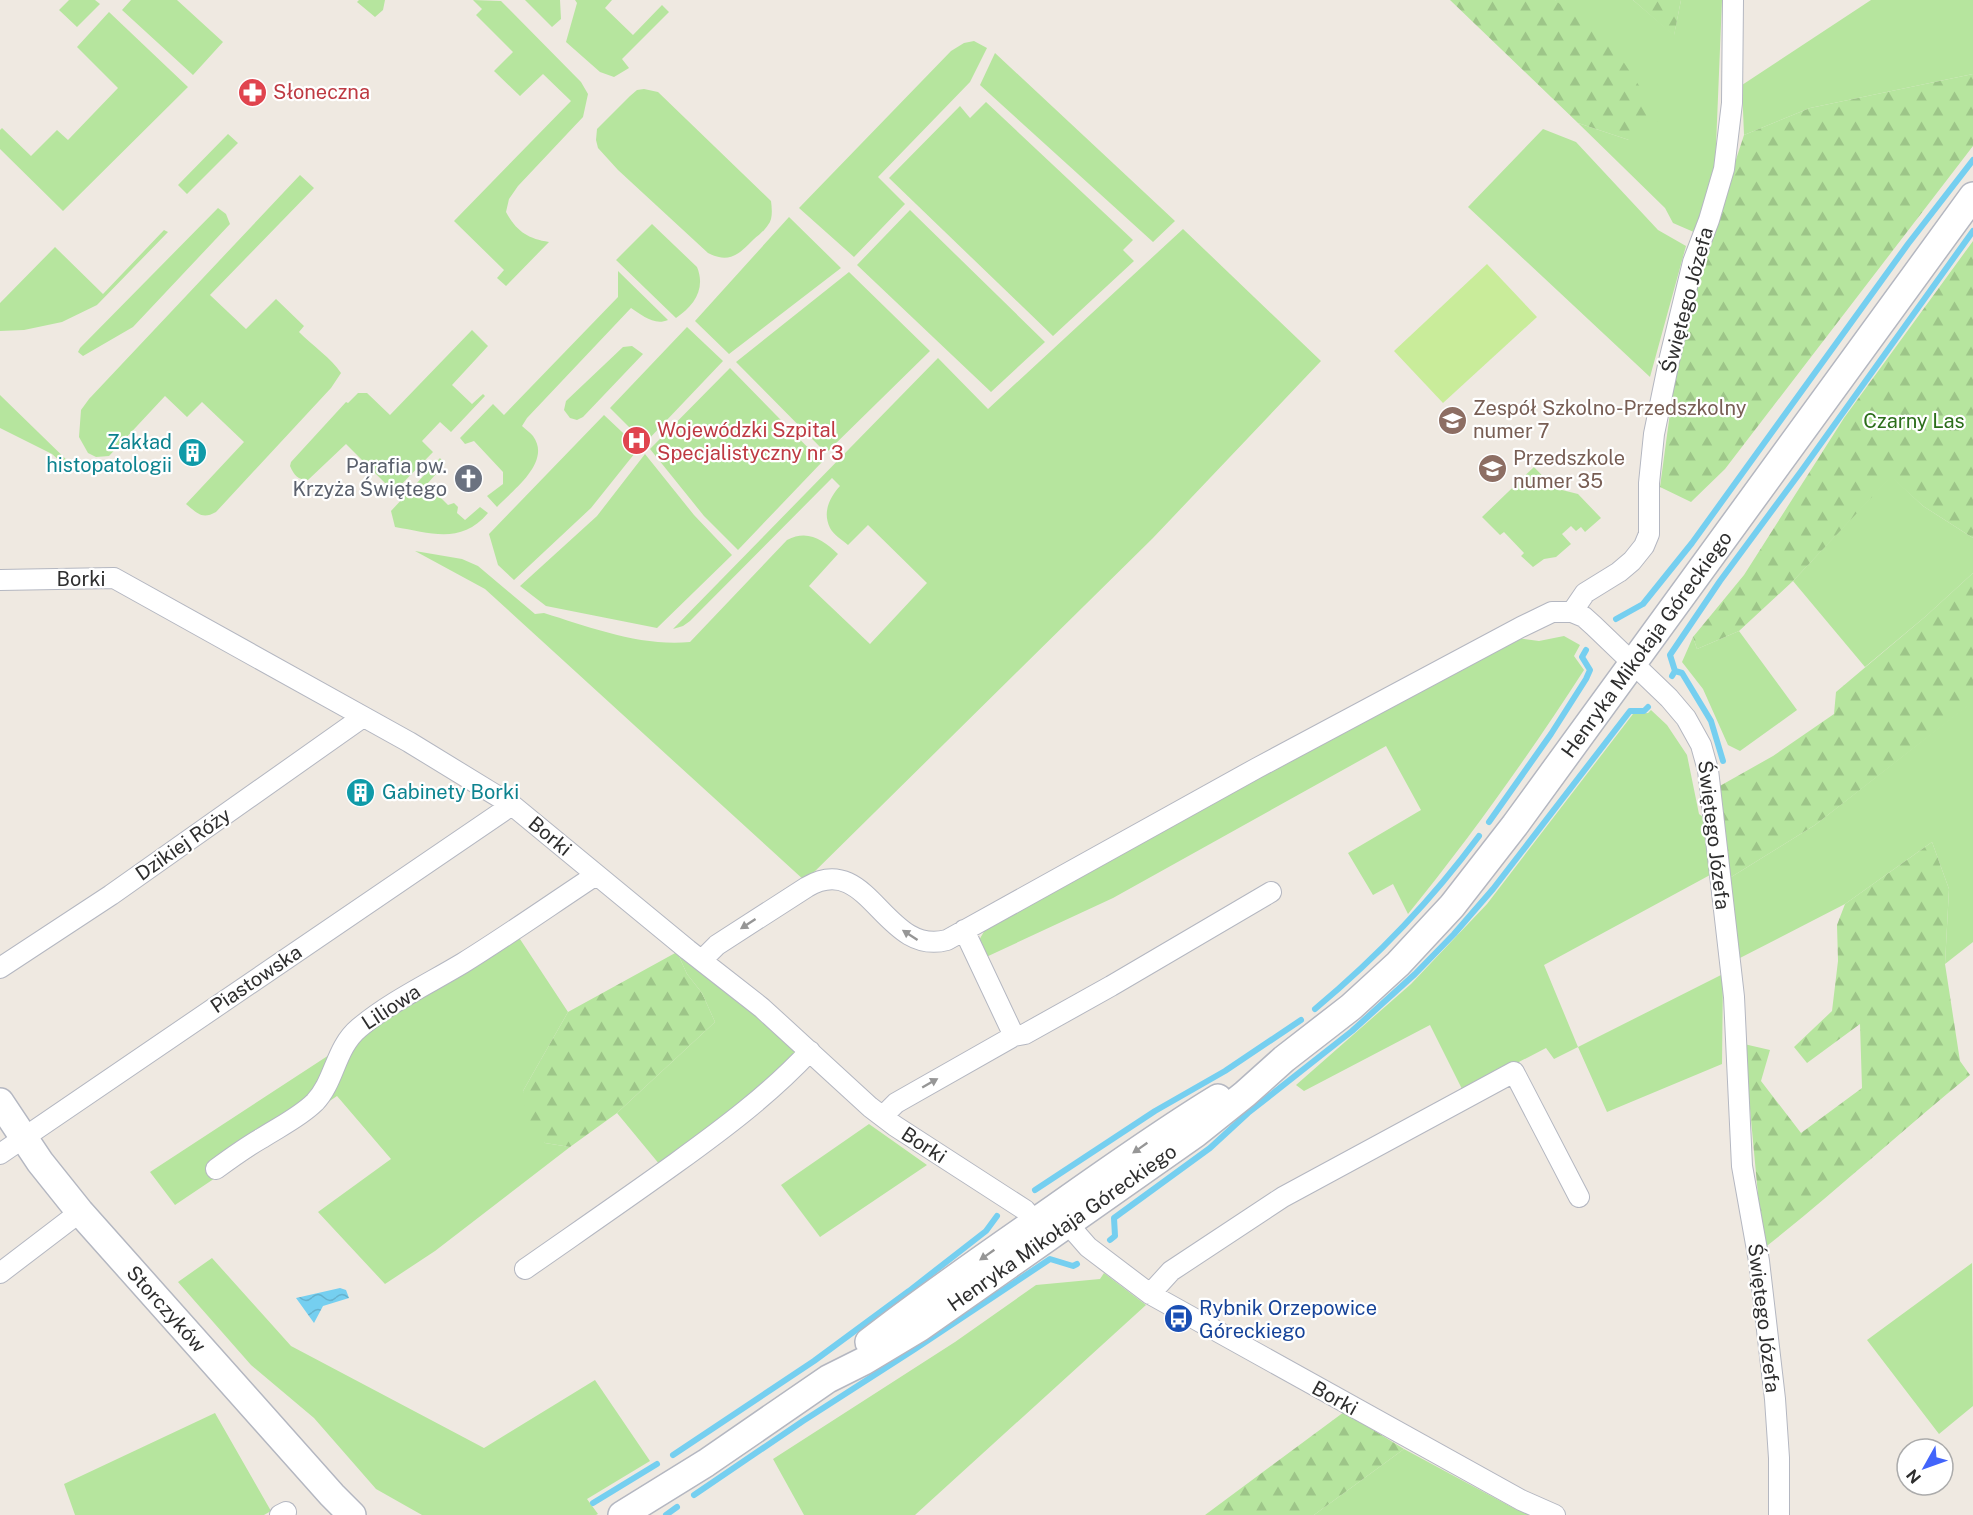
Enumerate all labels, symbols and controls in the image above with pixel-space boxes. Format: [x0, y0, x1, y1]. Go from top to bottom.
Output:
pharmacy icon: Słoneczna [236, 76, 268, 108]
place label: Słoneczna [273, 80, 370, 104]
street label: Świętego Józefa [1655, 224, 1718, 376]
place label: Zespół Szkolno-Przedszkolny numer 7 [1473, 396, 1747, 443]
school or university icon: Zespół Szkolno-Przedszkolny numer 7 [1436, 404, 1468, 436]
park label: Czarny Las [1863, 409, 1965, 433]
place label: Wojewódzki Szpital Specjalistyczny nr 3 [657, 418, 844, 465]
hospital icon: Wojewódzki Szpital Specjalistyczny nr 3 [620, 425, 652, 457]
place label: Zakład histopatologii [46, 430, 172, 477]
building icon: Zakład histopatologii [177, 437, 209, 469]
place label: Przedszkole numer 35 [1513, 446, 1625, 493]
school or university icon: Przedszkole numer 35 [1476, 453, 1508, 485]
place label: Parafia pw. Krzyża Świętego [292, 454, 447, 501]
church icon: Parafia pw. Krzyża Świętego [452, 462, 484, 494]
street label: Henryka Mikołaja Góreckiego [1556, 526, 1737, 762]
street label: Borki [57, 567, 105, 591]
street label: Świętego Józefa [1693, 759, 1736, 911]
building icon: Gabinety Borki [345, 776, 377, 808]
place label: Gabinety Borki [382, 780, 519, 804]
street label: Dzikiej Róży [131, 802, 235, 886]
street label: Borki [524, 811, 576, 861]
one-way arrow [741, 918, 757, 930]
one-way arrow [902, 929, 919, 940]
street label: Piastowska [206, 940, 306, 1018]
street label: Liliowa [357, 979, 425, 1035]
one-way arrow [922, 1078, 938, 1089]
street label: Borki [897, 1122, 951, 1168]
street label: Henryka Mikołaja Góreckiego [943, 1139, 1181, 1316]
one-way arrow [1133, 1142, 1149, 1154]
street label: Świętego Józefa [1743, 1242, 1786, 1394]
one-way arrow [980, 1249, 996, 1261]
street label: Storczyków [122, 1261, 211, 1358]
place label: Rybnik Orzepowice Góreckiego [1199, 1296, 1377, 1343]
bus stop icon: Rybnik Orzepowice Góreckiego [1162, 1303, 1194, 1335]
street label: Borki [1308, 1376, 1362, 1420]
north arrow [1895, 1437, 1955, 1497]
text: N [1903, 1465, 1925, 1487]

